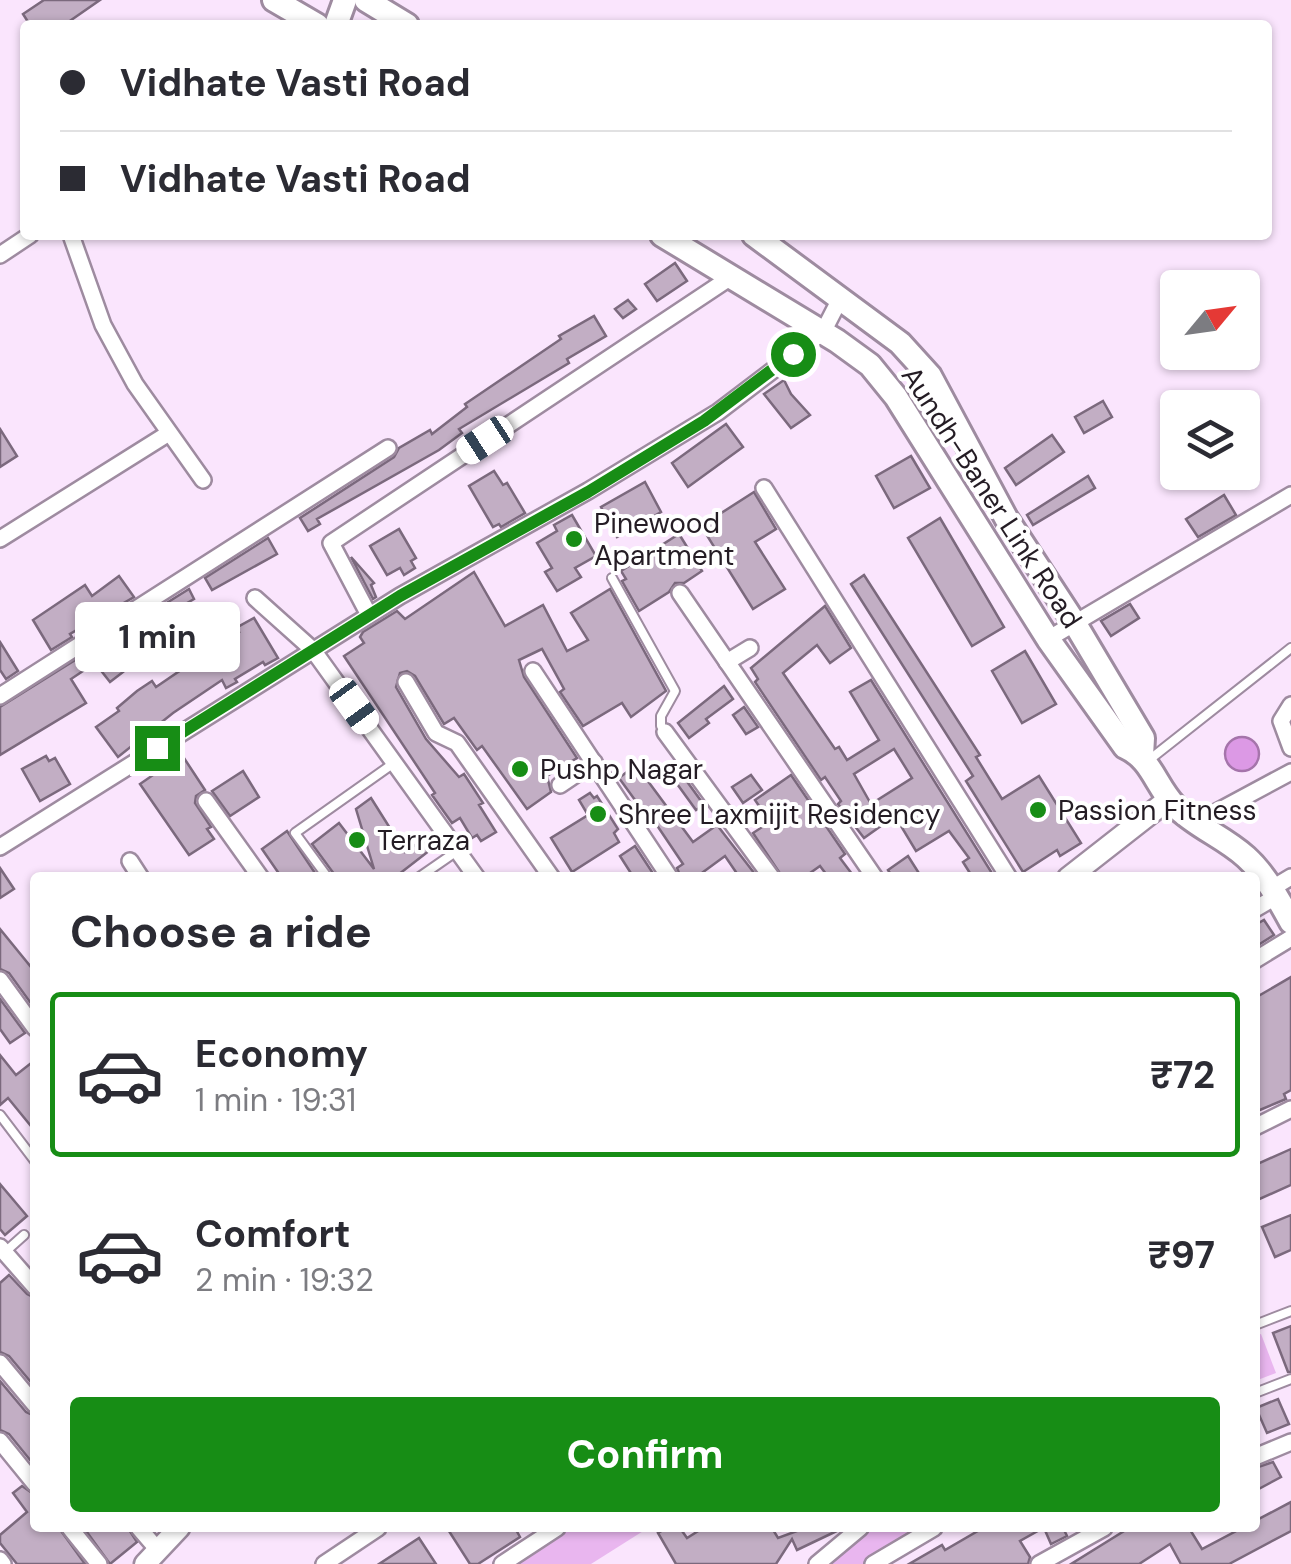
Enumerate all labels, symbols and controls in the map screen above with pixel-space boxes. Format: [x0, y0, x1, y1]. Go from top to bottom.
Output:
text: Vidhate Vasti Road [120, 58, 471, 108]
text: Vidhate Vasti Road [120, 154, 471, 204]
north arrow [1160, 270, 1260, 370]
map controls [1160, 270, 1260, 490]
route start [771, 332, 816, 377]
street label: Aundh-Baner Link Road [893, 359, 1090, 635]
button: layers [1160, 390, 1260, 490]
car [452, 411, 518, 469]
place label: Pinewood Apartment [594, 505, 735, 574]
marker: Pinewood Apartment [563, 528, 585, 550]
callout: 1 min [74, 603, 240, 673]
text: 1 min [119, 616, 196, 658]
car [324, 673, 384, 739]
route end [135, 726, 180, 771]
place label: Pushp Nagar [540, 751, 703, 788]
marker: Pushp Nagar [509, 758, 531, 780]
place label: Passion Fitness [1058, 792, 1257, 829]
place label: Shree Laxmijit Residency [618, 796, 941, 833]
marker: Passion Fitness [1027, 799, 1049, 821]
marker: Shree Laxmijit Residency [587, 803, 609, 825]
place label: Terraza [377, 822, 470, 859]
marker: Terraza [346, 829, 368, 851]
text: Choose a ride [70, 902, 372, 961]
text: Economy [195, 1029, 368, 1079]
icon: car [75, 1030, 165, 1120]
text: ₹72 [1150, 1050, 1215, 1100]
text: 1 min · 19:31 [195, 1079, 356, 1121]
text: Comfort [195, 1209, 351, 1259]
icon: car [75, 1210, 165, 1300]
text: ₹97 [1148, 1230, 1215, 1280]
text: 2 min · 19:32 [195, 1259, 374, 1301]
button: Confirm [70, 1397, 1220, 1512]

